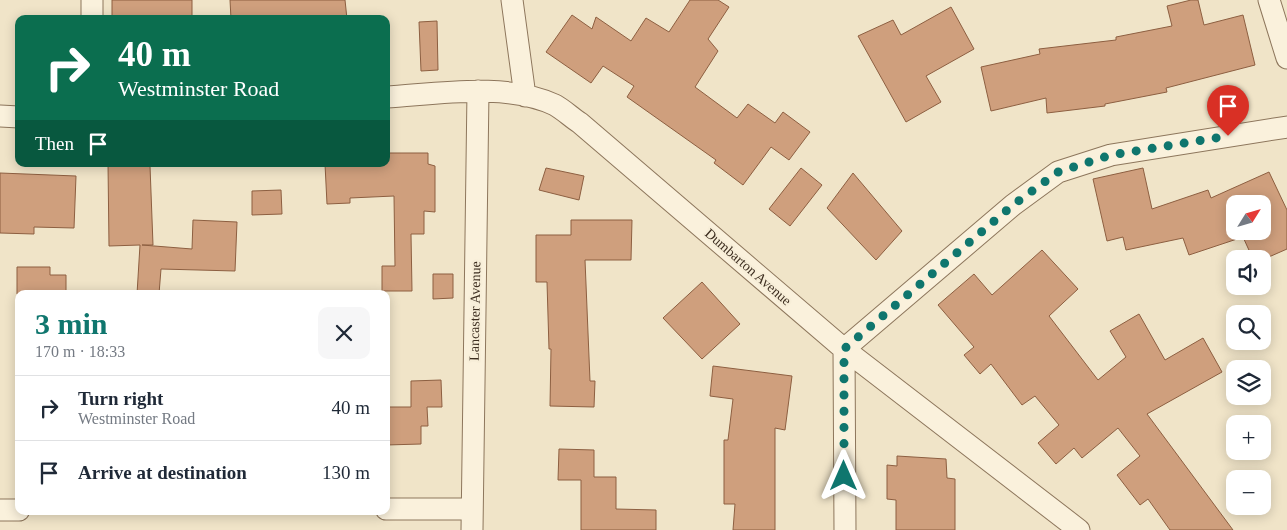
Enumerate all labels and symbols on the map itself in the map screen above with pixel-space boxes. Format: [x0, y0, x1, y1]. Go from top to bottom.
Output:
pin [1207, 85, 1249, 136]
north arrow [1226, 195, 1271, 240]
street label: Dumbarton Avenue [702, 226, 794, 308]
street label: Lancaster Avenue [467, 261, 483, 361]
position arrow [817, 449, 869, 501]

